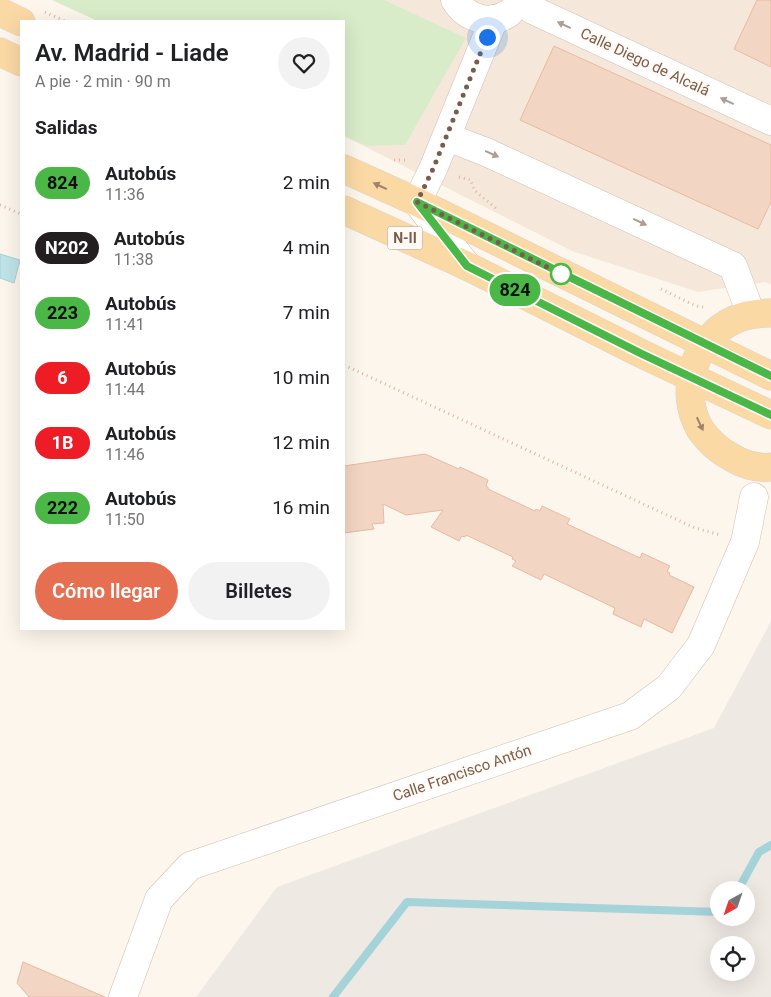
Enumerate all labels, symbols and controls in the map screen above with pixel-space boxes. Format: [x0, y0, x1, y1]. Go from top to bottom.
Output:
one-way arrow [557, 20, 571, 28]
street label: Calle Diego de Alcalá [578, 24, 712, 100]
your location [475, 25, 500, 50]
button: heart [278, 37, 330, 89]
text: Av. Madrid - Liade [35, 39, 229, 67]
text: A pie · 2 min · 90 m [35, 72, 171, 91]
one-way arrow [720, 97, 734, 105]
text: Salidas [35, 116, 98, 139]
one-way arrow [485, 151, 499, 159]
text: Autobús [105, 162, 176, 185]
text: 2 min [283, 171, 330, 194]
text: 824 [47, 172, 78, 193]
one-way arrow [373, 181, 387, 189]
text: 11:36 [105, 185, 145, 204]
one-way arrow [632, 218, 647, 227]
text: Autobús [114, 227, 185, 250]
road number: N-II [388, 227, 422, 250]
text: 4 min [283, 236, 330, 259]
text: N202 [45, 237, 89, 258]
text: 11:38 [114, 250, 154, 269]
unlabelled marker [550, 263, 572, 285]
line badge: 824 [486, 274, 544, 306]
text: 824 [500, 279, 530, 300]
text: Autobús [105, 292, 176, 315]
text: 7 min [283, 301, 330, 324]
text: 223 [47, 302, 78, 323]
text: 11:41 [105, 315, 145, 334]
text: Autobús [105, 357, 176, 380]
text: 10 min [272, 366, 330, 389]
text: 6 [57, 367, 68, 388]
text: 11:44 [105, 380, 145, 399]
one-way arrow [696, 417, 704, 431]
text: Autobús [105, 422, 176, 445]
text: 12 min [272, 431, 330, 454]
text: 1B [52, 432, 73, 453]
text: 11:46 [105, 445, 145, 464]
text: Autobús [105, 487, 176, 510]
text: 16 min [272, 496, 330, 519]
text: 222 [47, 497, 78, 518]
text: 11:50 [105, 510, 145, 529]
button: Cómo llegar [35, 562, 178, 620]
button: Billetes [188, 562, 330, 620]
street label: Calle Francisco Antón [390, 741, 534, 805]
north arrow [710, 881, 755, 926]
map controls [710, 881, 755, 981]
button: locate [710, 936, 755, 981]

